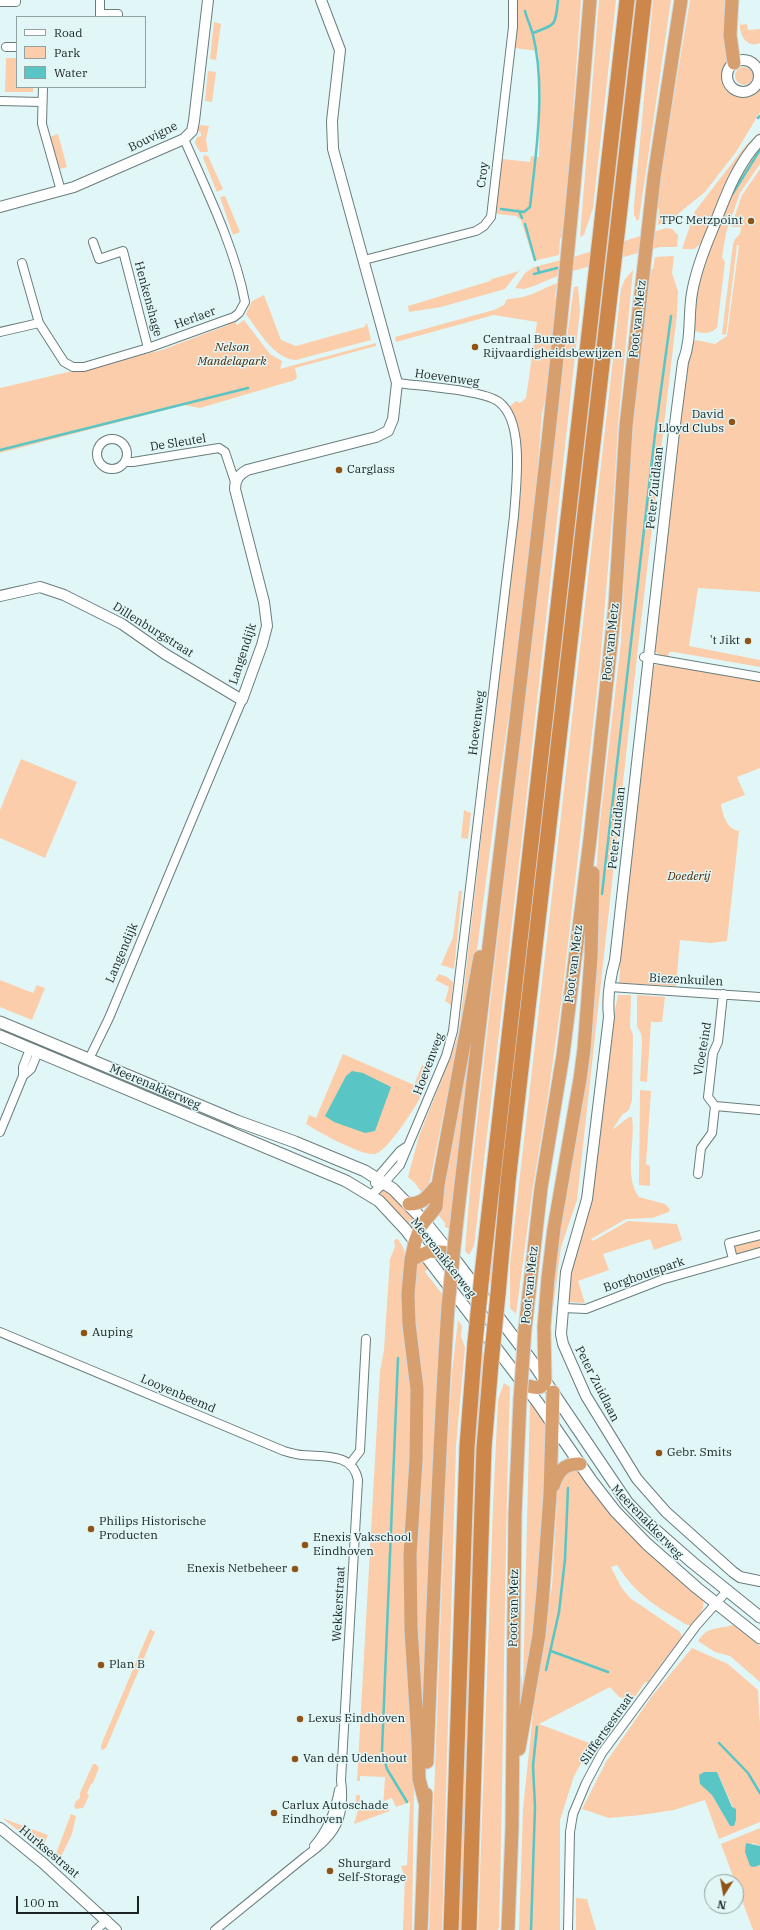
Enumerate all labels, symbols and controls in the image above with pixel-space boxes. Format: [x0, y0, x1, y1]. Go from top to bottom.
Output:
legend [16, 16, 146, 88]
text: Road [54, 25, 83, 40]
text: Park [54, 45, 80, 60]
text: Water [54, 65, 87, 80]
street label: Bouvigne [126, 119, 180, 155]
street label: Croy [474, 161, 492, 189]
place label: TPC Metzpoint [660, 214, 743, 228]
marker: TPC Metzpoint [746, 216, 756, 226]
street label: Henkenshage [131, 260, 165, 338]
street label: Poot van Metz [627, 279, 649, 359]
street label: Herlaer [172, 304, 218, 332]
place label: Centraal Bureau Rijvaardigheidsbewijzen [483, 333, 622, 361]
park label: Nelson Mandelapark [197, 341, 267, 369]
marker: Centraal Bureau Rijvaardigheidsbewijzen [470, 342, 480, 352]
street label: Hoevenweg [414, 366, 480, 390]
place label: David Lloyd Clubs [658, 408, 724, 436]
marker: David Lloyd Clubs [727, 417, 737, 427]
street label: De Sleutel [149, 431, 207, 455]
street label: Peter Zuidlaan [644, 446, 666, 530]
place label: Carglass [347, 463, 395, 477]
marker: Carglass [334, 465, 344, 475]
street label: Dillenburgstraat [110, 599, 196, 661]
street label: Poot van Metz [600, 602, 622, 682]
street label: Langendijk [226, 622, 260, 686]
place label: 't Jikt [710, 634, 740, 648]
marker: 't Jikt [743, 636, 753, 646]
street label: Hoevenweg [466, 690, 488, 756]
street label: Peter Zuidlaan [606, 786, 628, 870]
park label: Doederij [667, 870, 711, 884]
street label: Langendijk [103, 921, 141, 985]
street label: Poot van Metz [562, 924, 586, 1004]
street label: Biezenkuilen [649, 971, 723, 989]
street label: Vloeteind [691, 1021, 715, 1077]
street label: Hoevenweg [411, 1031, 447, 1097]
street label: Meerenakkerweg [107, 1061, 203, 1113]
street label: Meerenakkerweg [407, 1215, 479, 1301]
street label: Poot van Metz [519, 1245, 541, 1325]
street label: Borghoutspark [602, 1254, 686, 1296]
place label: Auping [92, 1326, 133, 1340]
marker: Auping [79, 1328, 89, 1338]
street label: Peter Zuidlaan [572, 1344, 622, 1424]
street label: Looyenbeemd [138, 1372, 218, 1416]
place label: Gebr. Smits [667, 1446, 732, 1460]
marker: Gebr. Smits [654, 1448, 664, 1458]
street label: Meerenakkerweg [608, 1482, 686, 1562]
place label: Philips Historische Producten [99, 1515, 206, 1543]
marker: Philips Historische Producten [86, 1524, 96, 1534]
place label: Enexis Vakschool Eindhoven [313, 1531, 411, 1559]
marker: Enexis Vakschool Eindhoven [300, 1540, 310, 1550]
place label: Enexis Netbeheer [187, 1562, 287, 1576]
marker: Enexis Netbeheer [290, 1564, 300, 1574]
street label: Wekkerstraat [330, 1566, 348, 1642]
street label: Poot van Metz [506, 1569, 522, 1647]
place label: Plan B [109, 1658, 145, 1672]
marker: Plan B [96, 1660, 106, 1670]
street label: Sliffertsestraat [577, 1691, 637, 1767]
place label: Lexus Eindhoven [308, 1712, 405, 1726]
marker: Lexus Eindhoven [295, 1714, 305, 1724]
place label: Van den Udenhout [303, 1752, 407, 1766]
marker: Van den Udenhout [290, 1754, 300, 1764]
place label: Carlux Autoschade Eindhoven [282, 1799, 388, 1827]
marker: Carlux Autoschade Eindhoven [269, 1808, 279, 1818]
street label: Hurksestraat [16, 1823, 82, 1881]
place label: Shurgard Self-Storage [338, 1857, 406, 1885]
marker: Shurgard Self-Storage [325, 1866, 335, 1876]
north arrow [704, 1874, 744, 1914]
scale bar [18, 1888, 141, 1914]
text: 100 m [23, 1895, 59, 1910]
text: N [716, 1897, 728, 1913]

